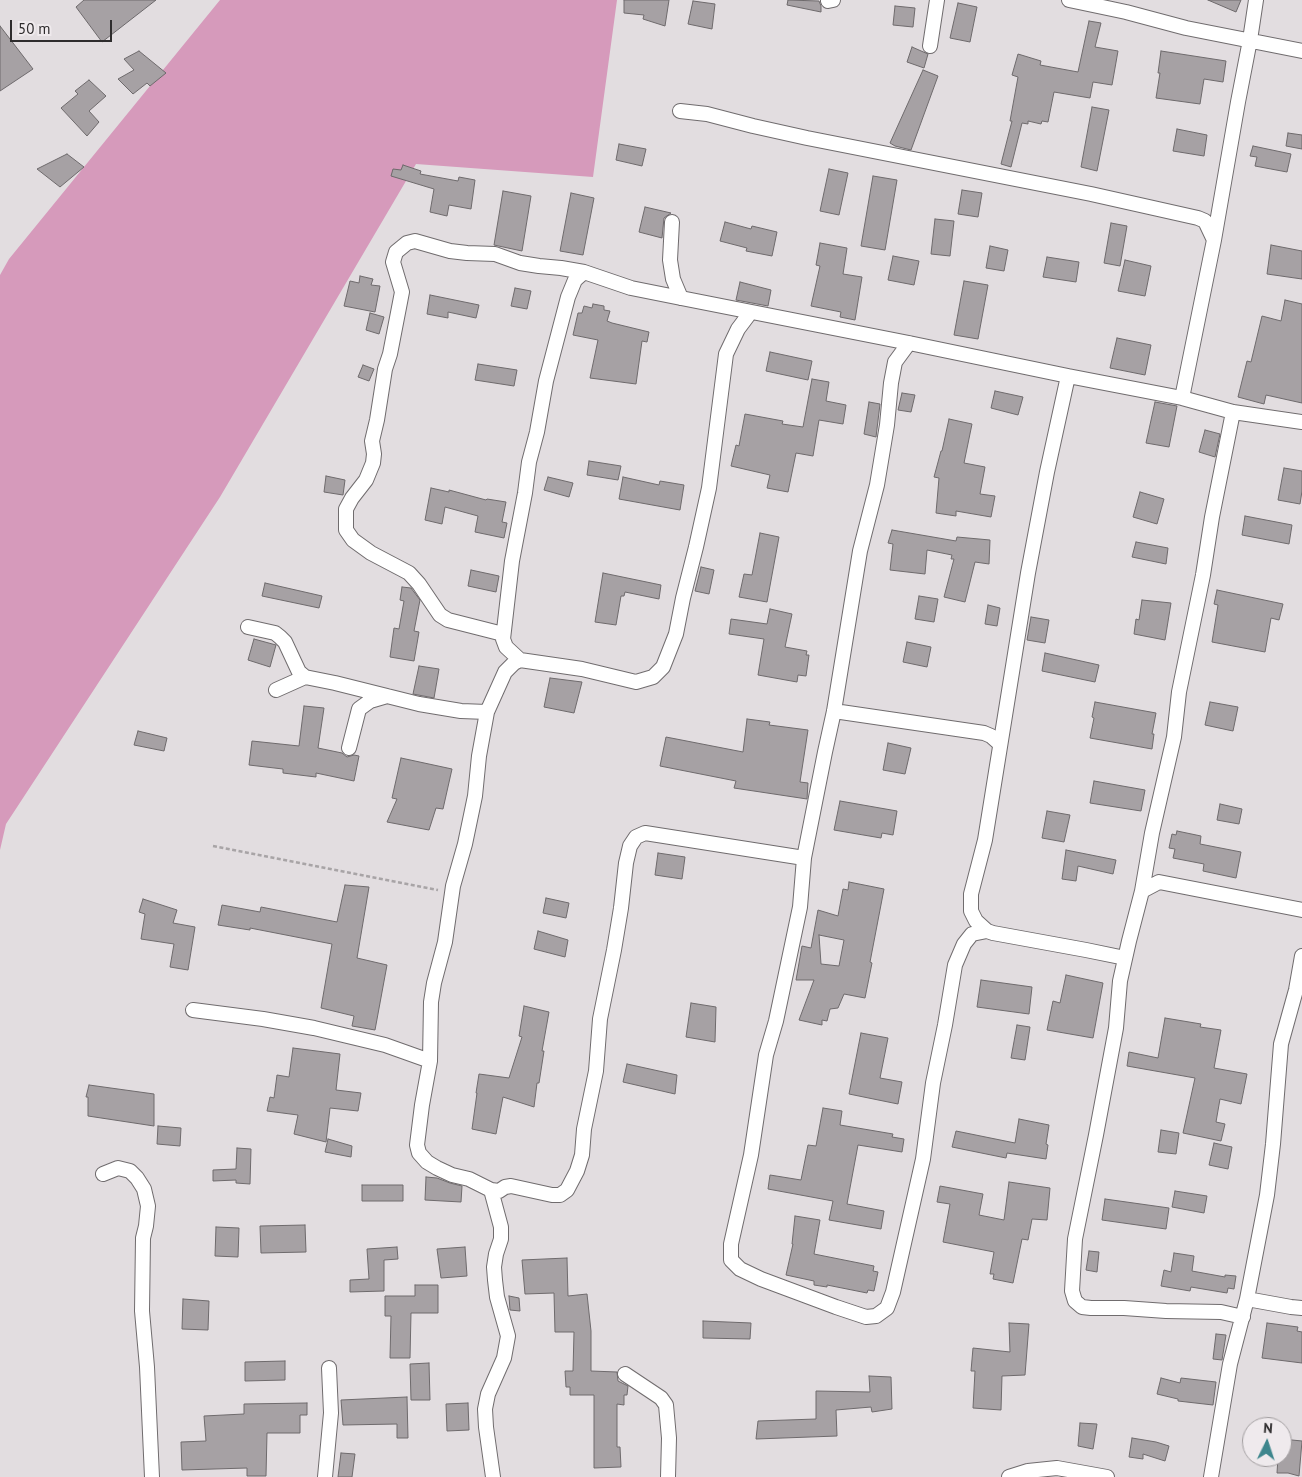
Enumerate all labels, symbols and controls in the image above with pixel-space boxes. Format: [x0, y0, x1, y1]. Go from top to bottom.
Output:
scale bar [12, 10, 115, 42]
text: 50 m [18, 19, 51, 38]
north arrow [1242, 1417, 1292, 1467]
text: N [1263, 1419, 1273, 1437]

